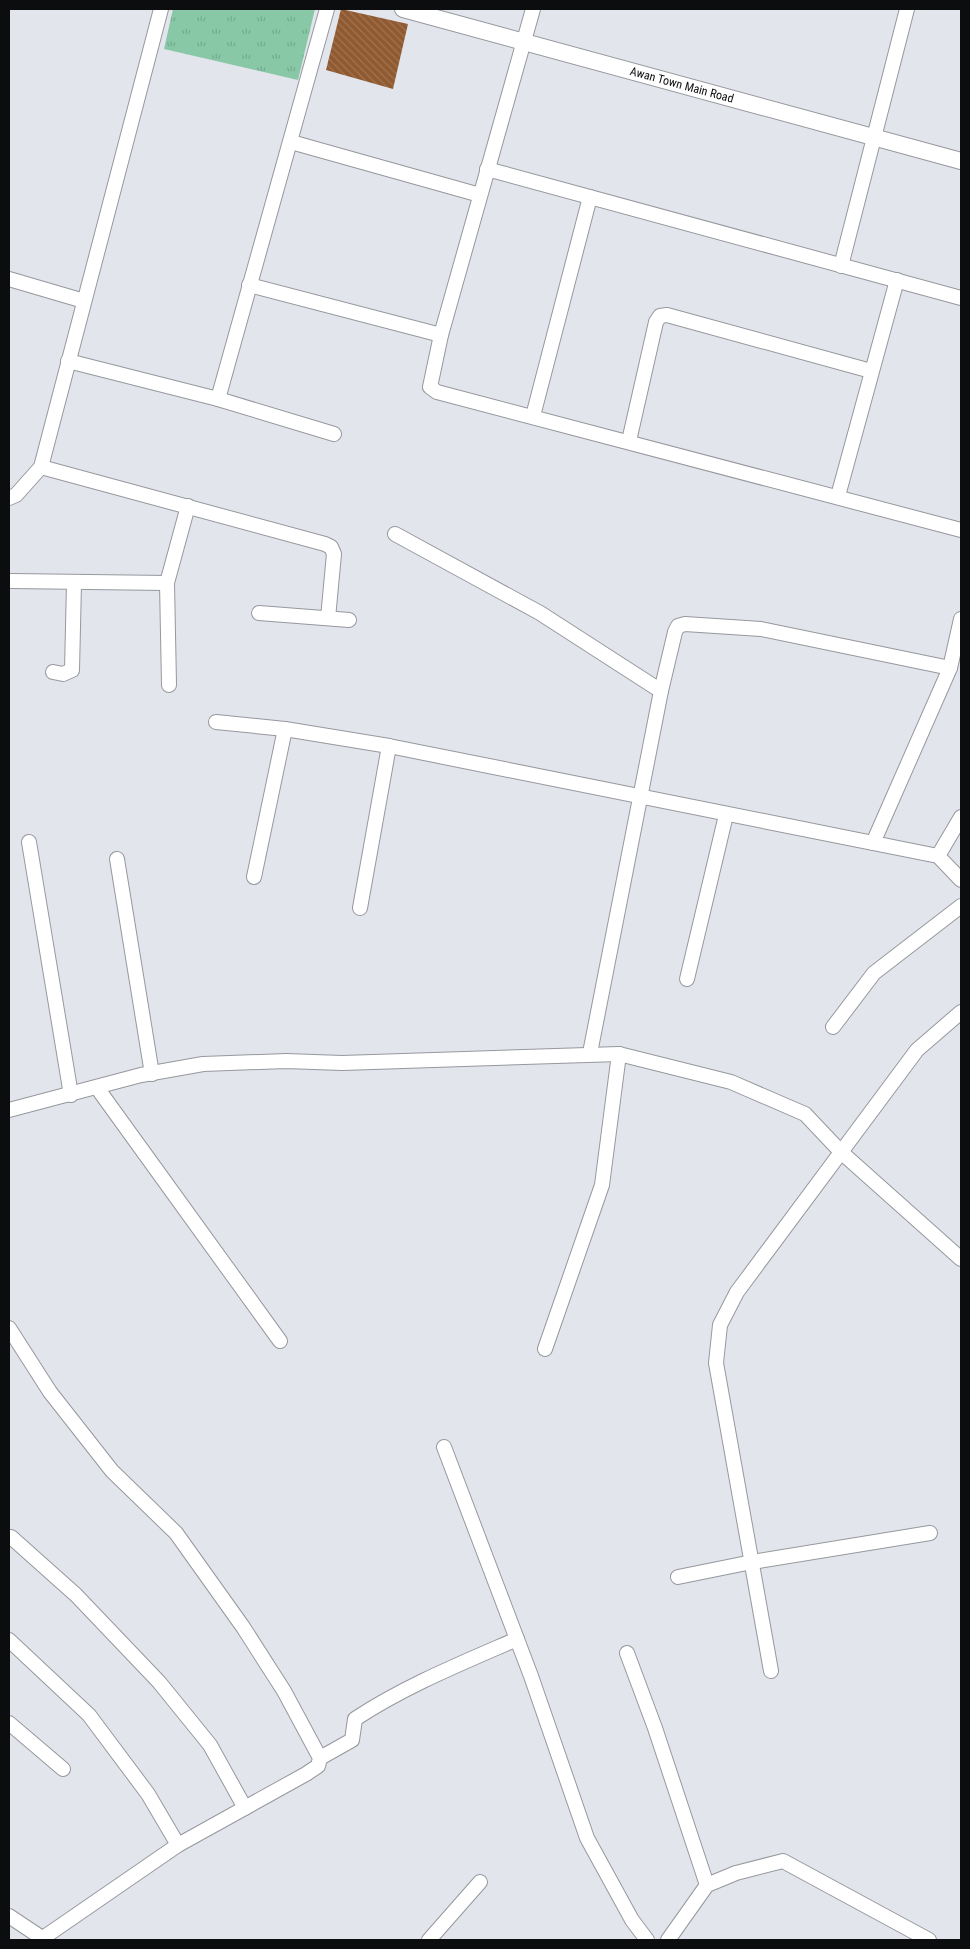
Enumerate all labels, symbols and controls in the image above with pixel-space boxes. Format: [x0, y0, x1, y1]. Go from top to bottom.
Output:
street label: Awan Town Main Road [628, 64, 735, 106]

